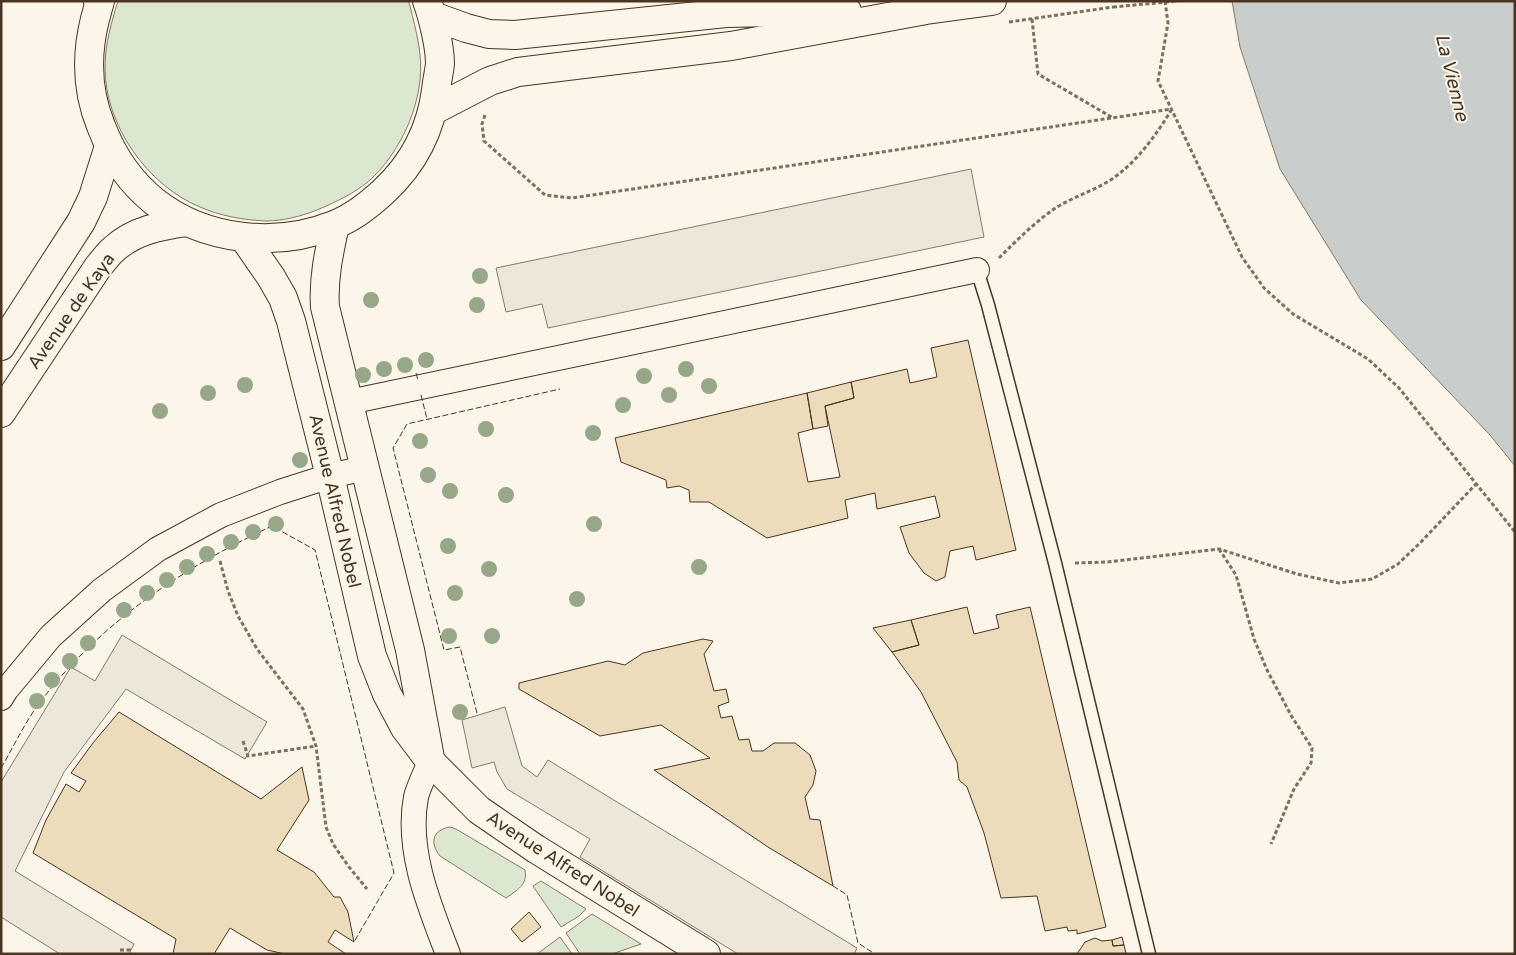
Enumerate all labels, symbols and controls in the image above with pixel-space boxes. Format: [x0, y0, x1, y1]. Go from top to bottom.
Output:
water label: La Vienne [1431, 31, 1474, 124]
street label: Avenue de Kaya [23, 249, 119, 373]
street label: Avenue Alfred Nobel [304, 412, 366, 590]
street label: Avenue Alfred Nobel [482, 806, 644, 922]

